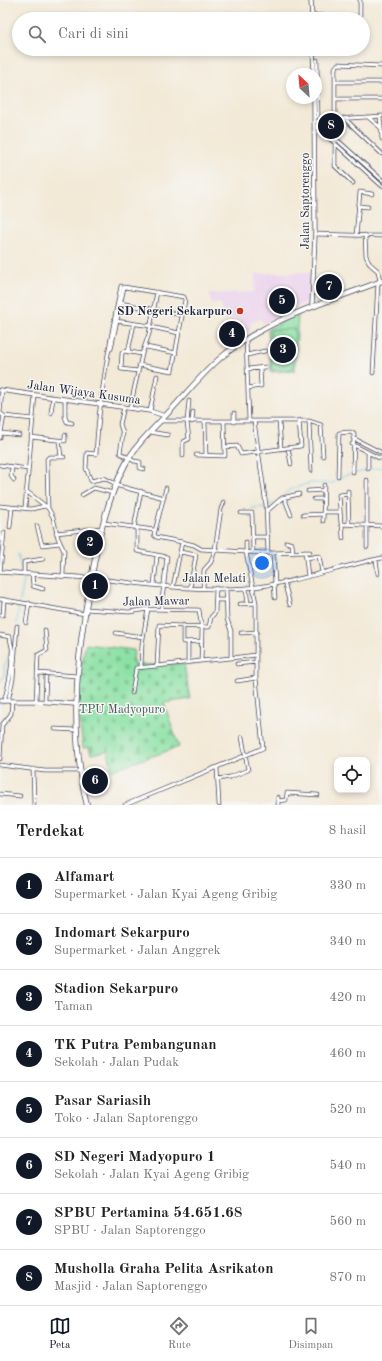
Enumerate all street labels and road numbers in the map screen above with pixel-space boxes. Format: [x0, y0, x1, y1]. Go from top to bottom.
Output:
street label: Jalan Saptorenggo [300, 152, 312, 250]
street label: Jalan Wijaya Kusuma [26, 379, 141, 407]
street label: Jalan Melati [182, 573, 246, 585]
street label: Jalan Mawar [122, 595, 190, 609]

